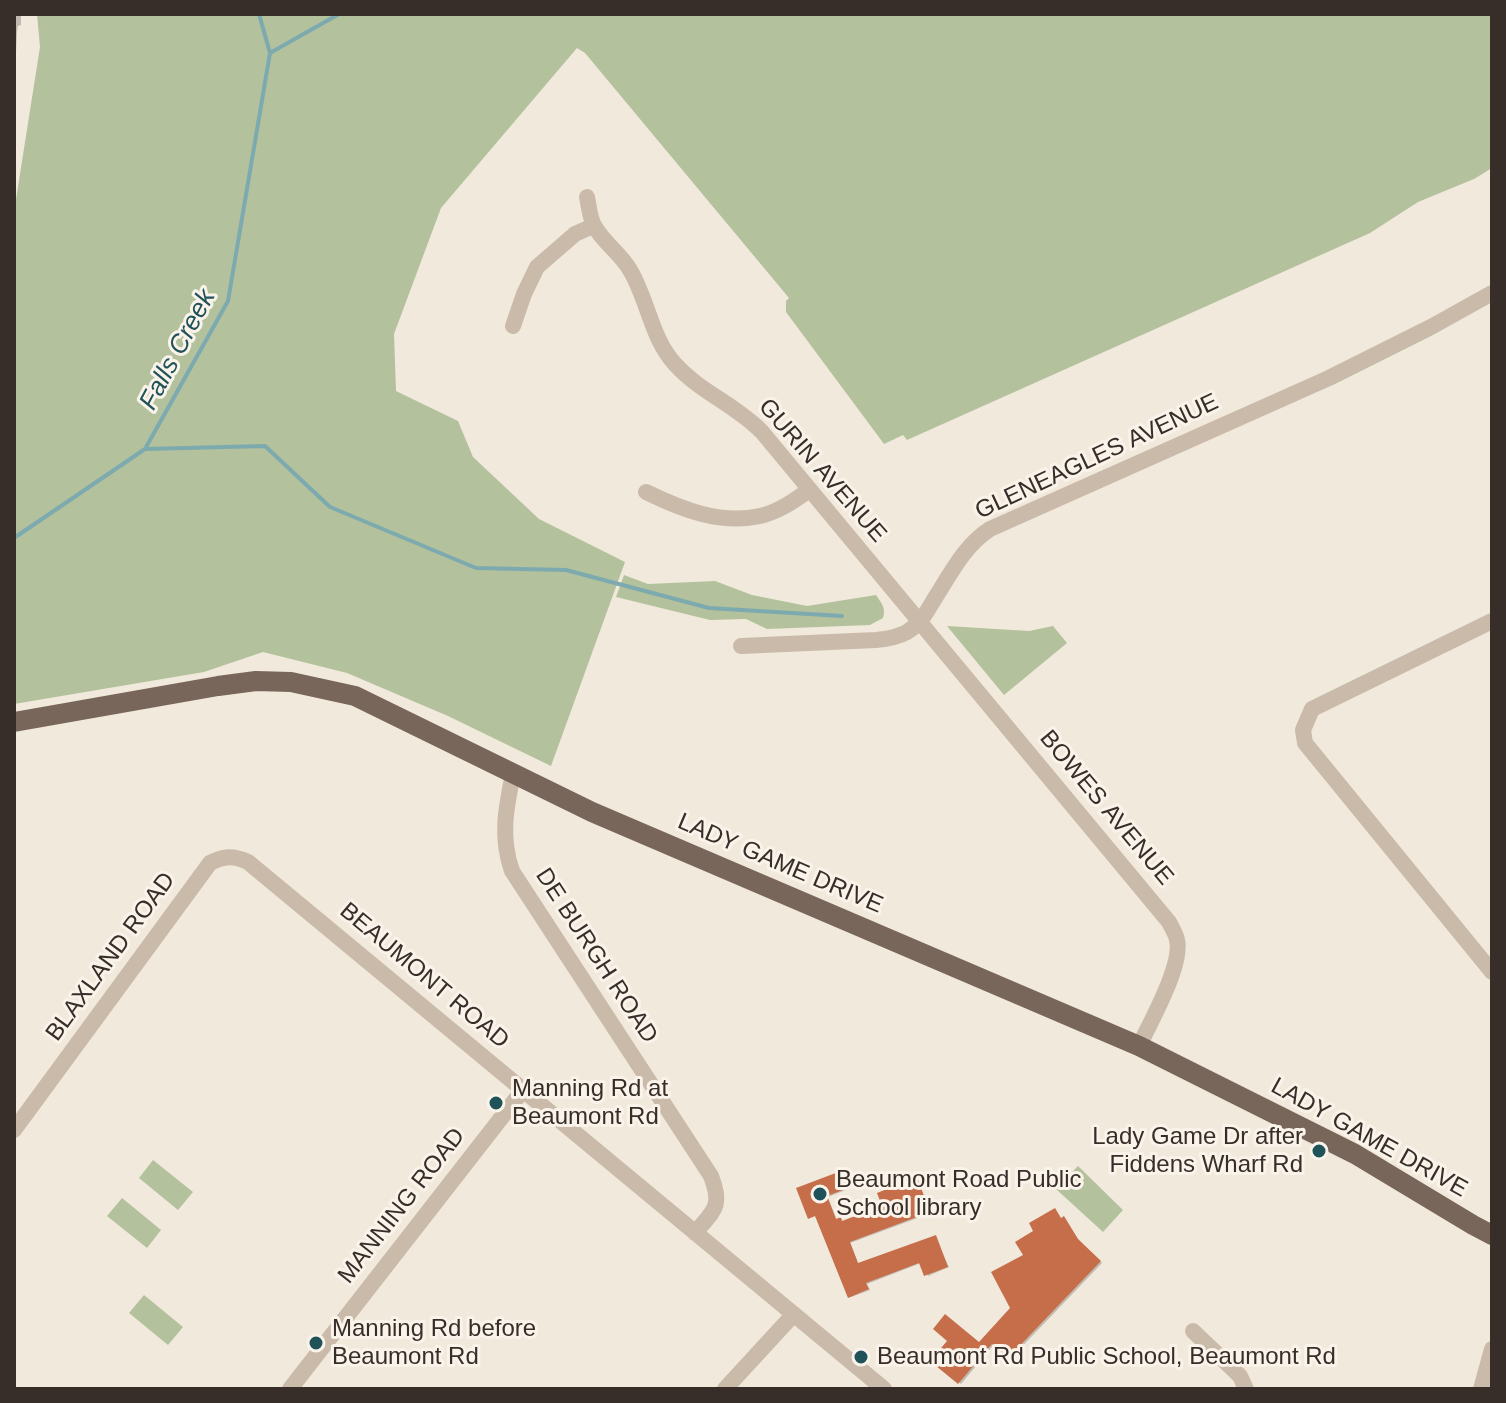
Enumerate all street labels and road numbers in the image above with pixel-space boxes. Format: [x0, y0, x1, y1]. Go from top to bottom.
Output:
street label: GLENEAGLES AVENUE [971, 388, 1223, 526]
street label: GURIN AVENUE [752, 393, 892, 549]
street label: BOWES AVENUE [1033, 725, 1179, 891]
street label: LADY GAME DRIVE [673, 808, 887, 920]
street label: DE BURGH ROAD [529, 863, 663, 1049]
street label: BLAXLAND ROAD [40, 867, 182, 1047]
street label: BEAUMONT ROAD [334, 897, 514, 1055]
street label: LADY GAME DRIVE [1266, 1072, 1472, 1204]
street label: MANNING ROAD [332, 1123, 472, 1289]

